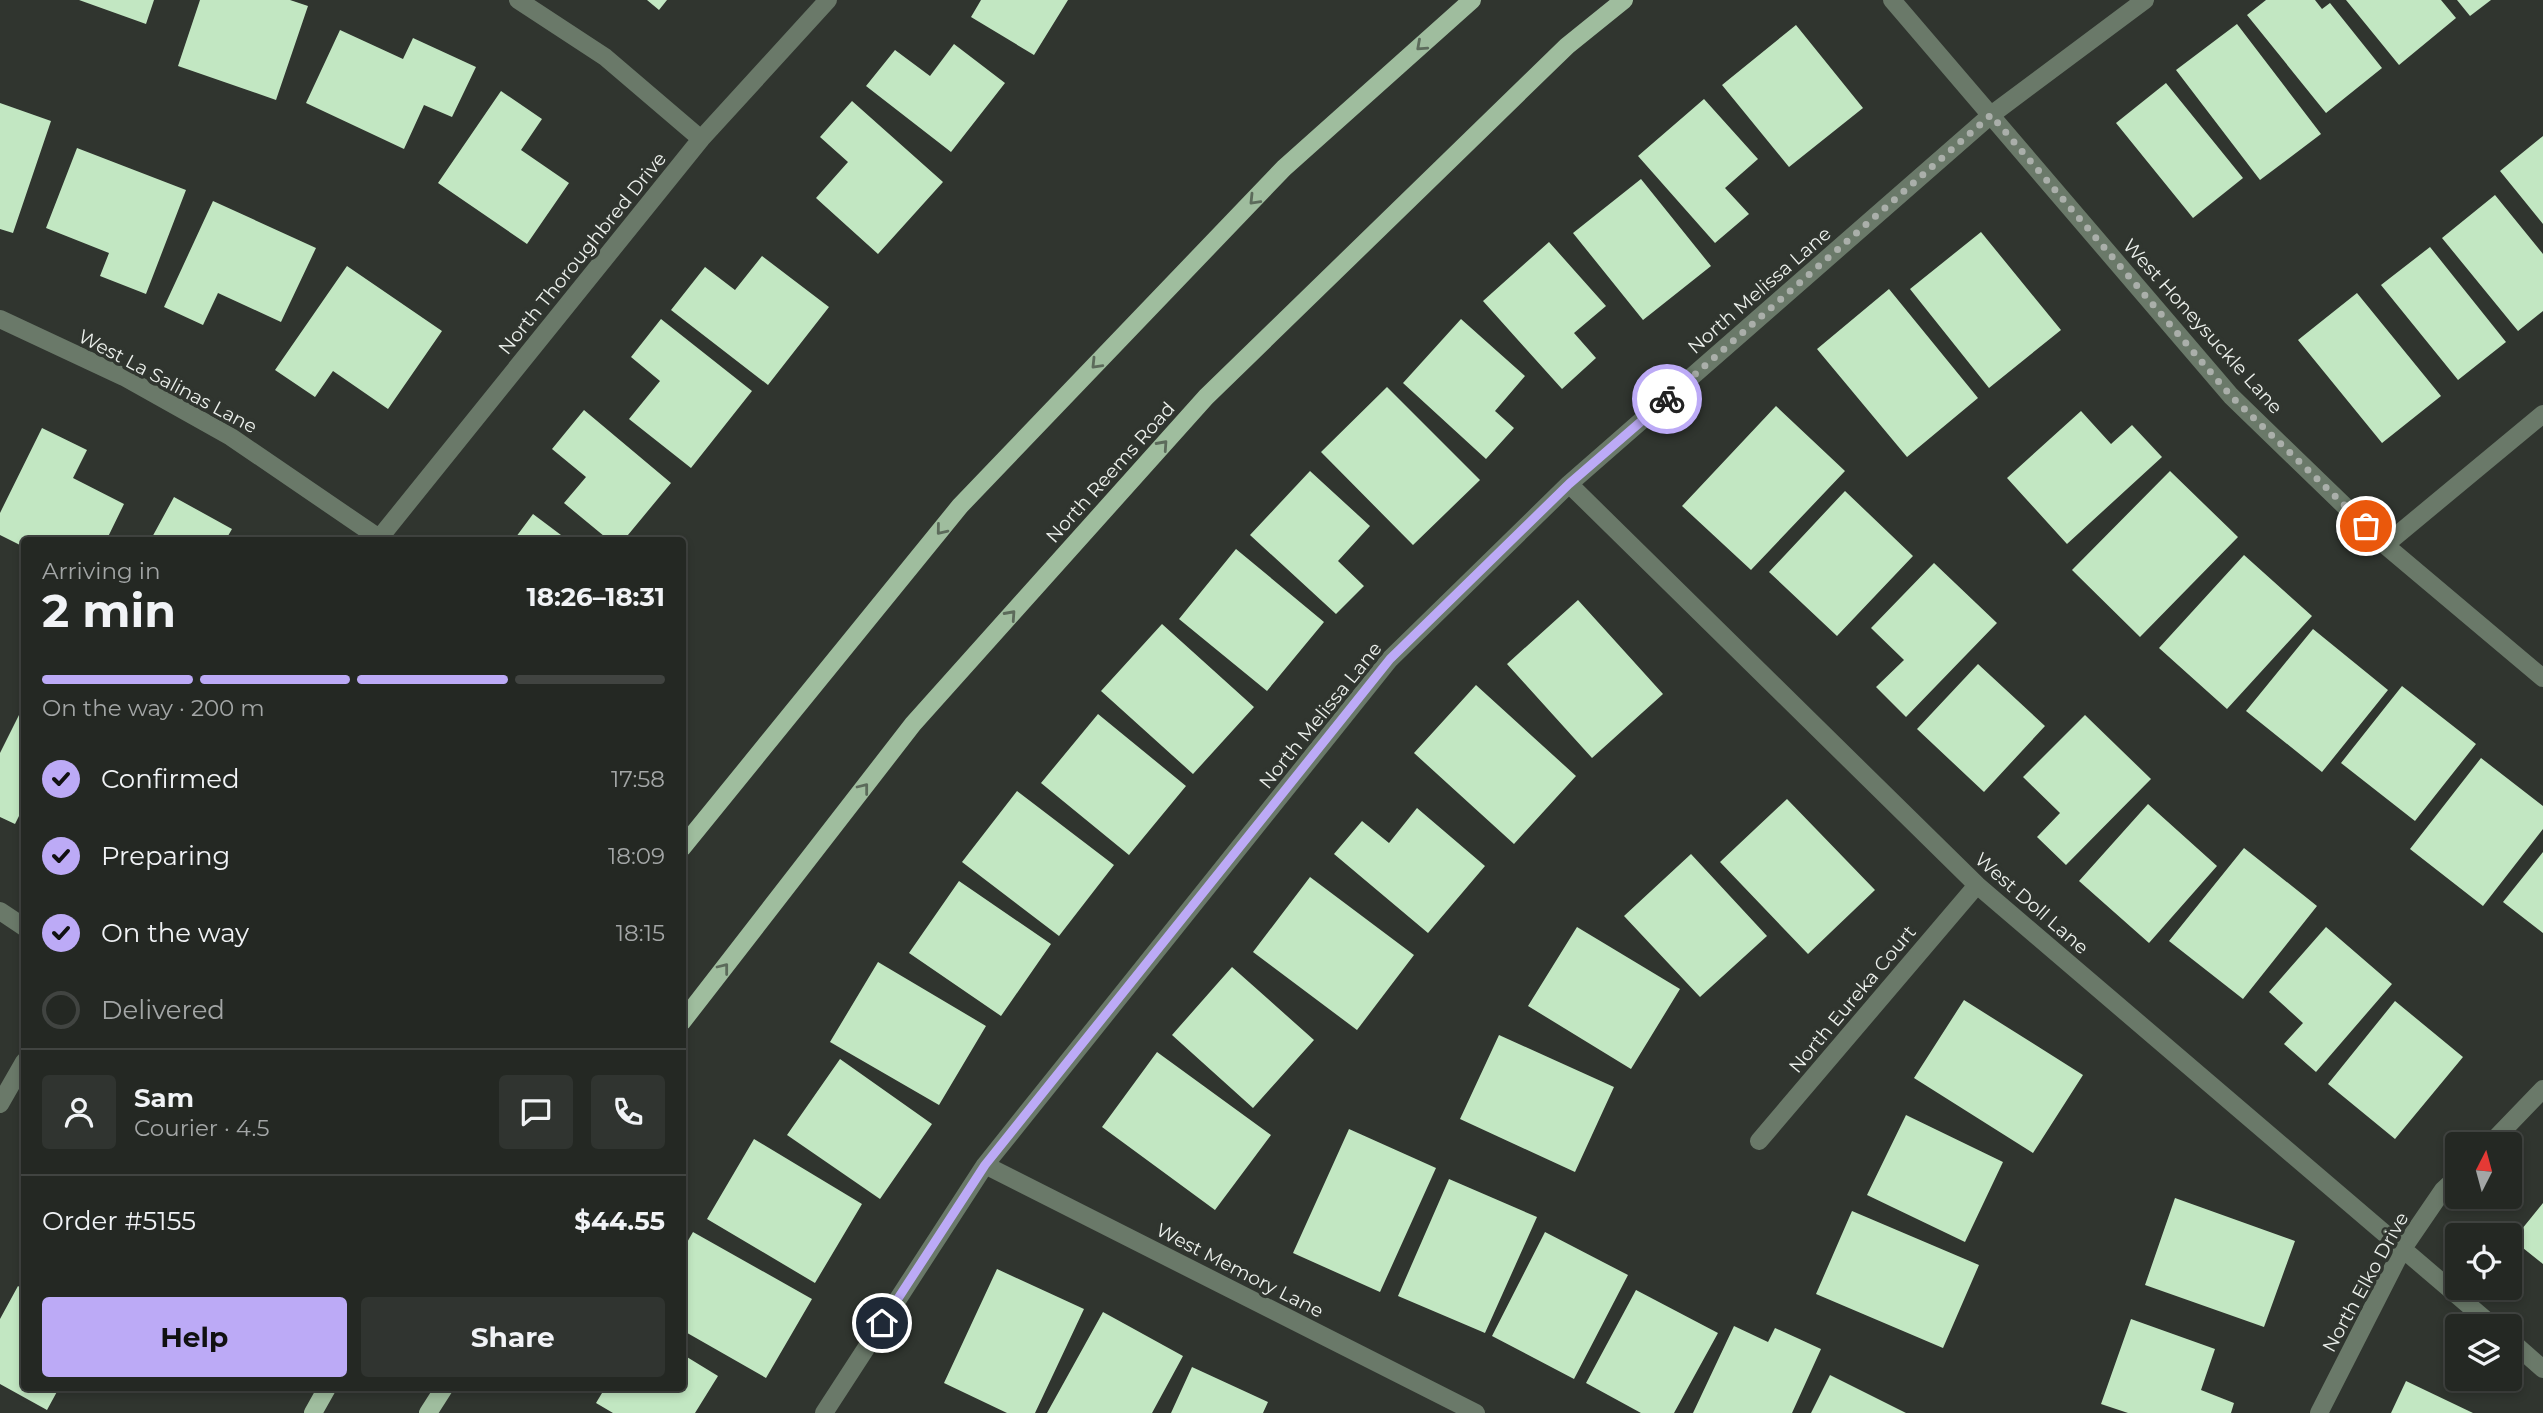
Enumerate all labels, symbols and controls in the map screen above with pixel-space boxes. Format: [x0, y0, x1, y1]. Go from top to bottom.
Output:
one-way arrow [1416, 37, 1429, 50]
street label: North Thoroughbred Drive [494, 147, 671, 359]
one-way arrow [1249, 192, 1262, 205]
street label: North Melissa Lane [1683, 222, 1836, 359]
street label: West Honeysuckle Lane [2118, 234, 2287, 419]
street label: West La Salinas Lane [74, 325, 261, 438]
one-way arrow [1092, 356, 1105, 369]
courier [1632, 364, 1702, 434]
icon: bike [1648, 380, 1686, 418]
street label: North Reems Road [1041, 397, 1180, 547]
one-way arrow [1154, 440, 1167, 453]
pin [2336, 496, 2396, 556]
icon: bag [2347, 507, 2385, 545]
one-way arrow [936, 522, 949, 534]
text: Arriving in [42, 557, 161, 585]
text: 18:26–18:31 [527, 581, 665, 613]
text: 2 min [42, 582, 176, 639]
one-way arrow [1003, 610, 1015, 623]
street label: North Melissa Lane [1254, 637, 1387, 793]
text: On the way · 200 m [42, 694, 265, 722]
icon: check [42, 760, 80, 798]
text: Confirmed [101, 763, 240, 795]
text: 17:58 [611, 765, 665, 793]
one-way arrow [855, 783, 868, 796]
icon: check [42, 837, 80, 875]
text: Preparing [101, 840, 230, 872]
text: 18:09 [608, 842, 665, 870]
street label: West Doll Lane [1970, 848, 2093, 959]
icon: check [42, 914, 80, 952]
text: On the way [101, 917, 249, 949]
text: 18:15 [616, 919, 665, 947]
street label: North Eureka Court [1784, 921, 1921, 1078]
one-way arrow [716, 963, 729, 975]
text: Delivered [101, 994, 225, 1026]
button: person [42, 1075, 116, 1149]
button: chat [499, 1075, 573, 1149]
button: phone [591, 1075, 665, 1149]
text: Sam [134, 1082, 194, 1114]
text: Courier · 4.5 [134, 1114, 269, 1142]
north arrow [2445, 1132, 2522, 1209]
map controls [2445, 1132, 2522, 1391]
text: Order #5155 [42, 1205, 196, 1237]
text: $44.55 [574, 1205, 665, 1237]
street label: North Elko Drive [2318, 1208, 2413, 1356]
street label: West Memory Lane [1152, 1218, 1327, 1323]
button: locate [2445, 1223, 2522, 1300]
pin [852, 1293, 912, 1353]
button: Help [42, 1297, 347, 1377]
button: Share [361, 1297, 665, 1377]
icon: home [863, 1304, 901, 1342]
button: layers [2445, 1314, 2522, 1391]

